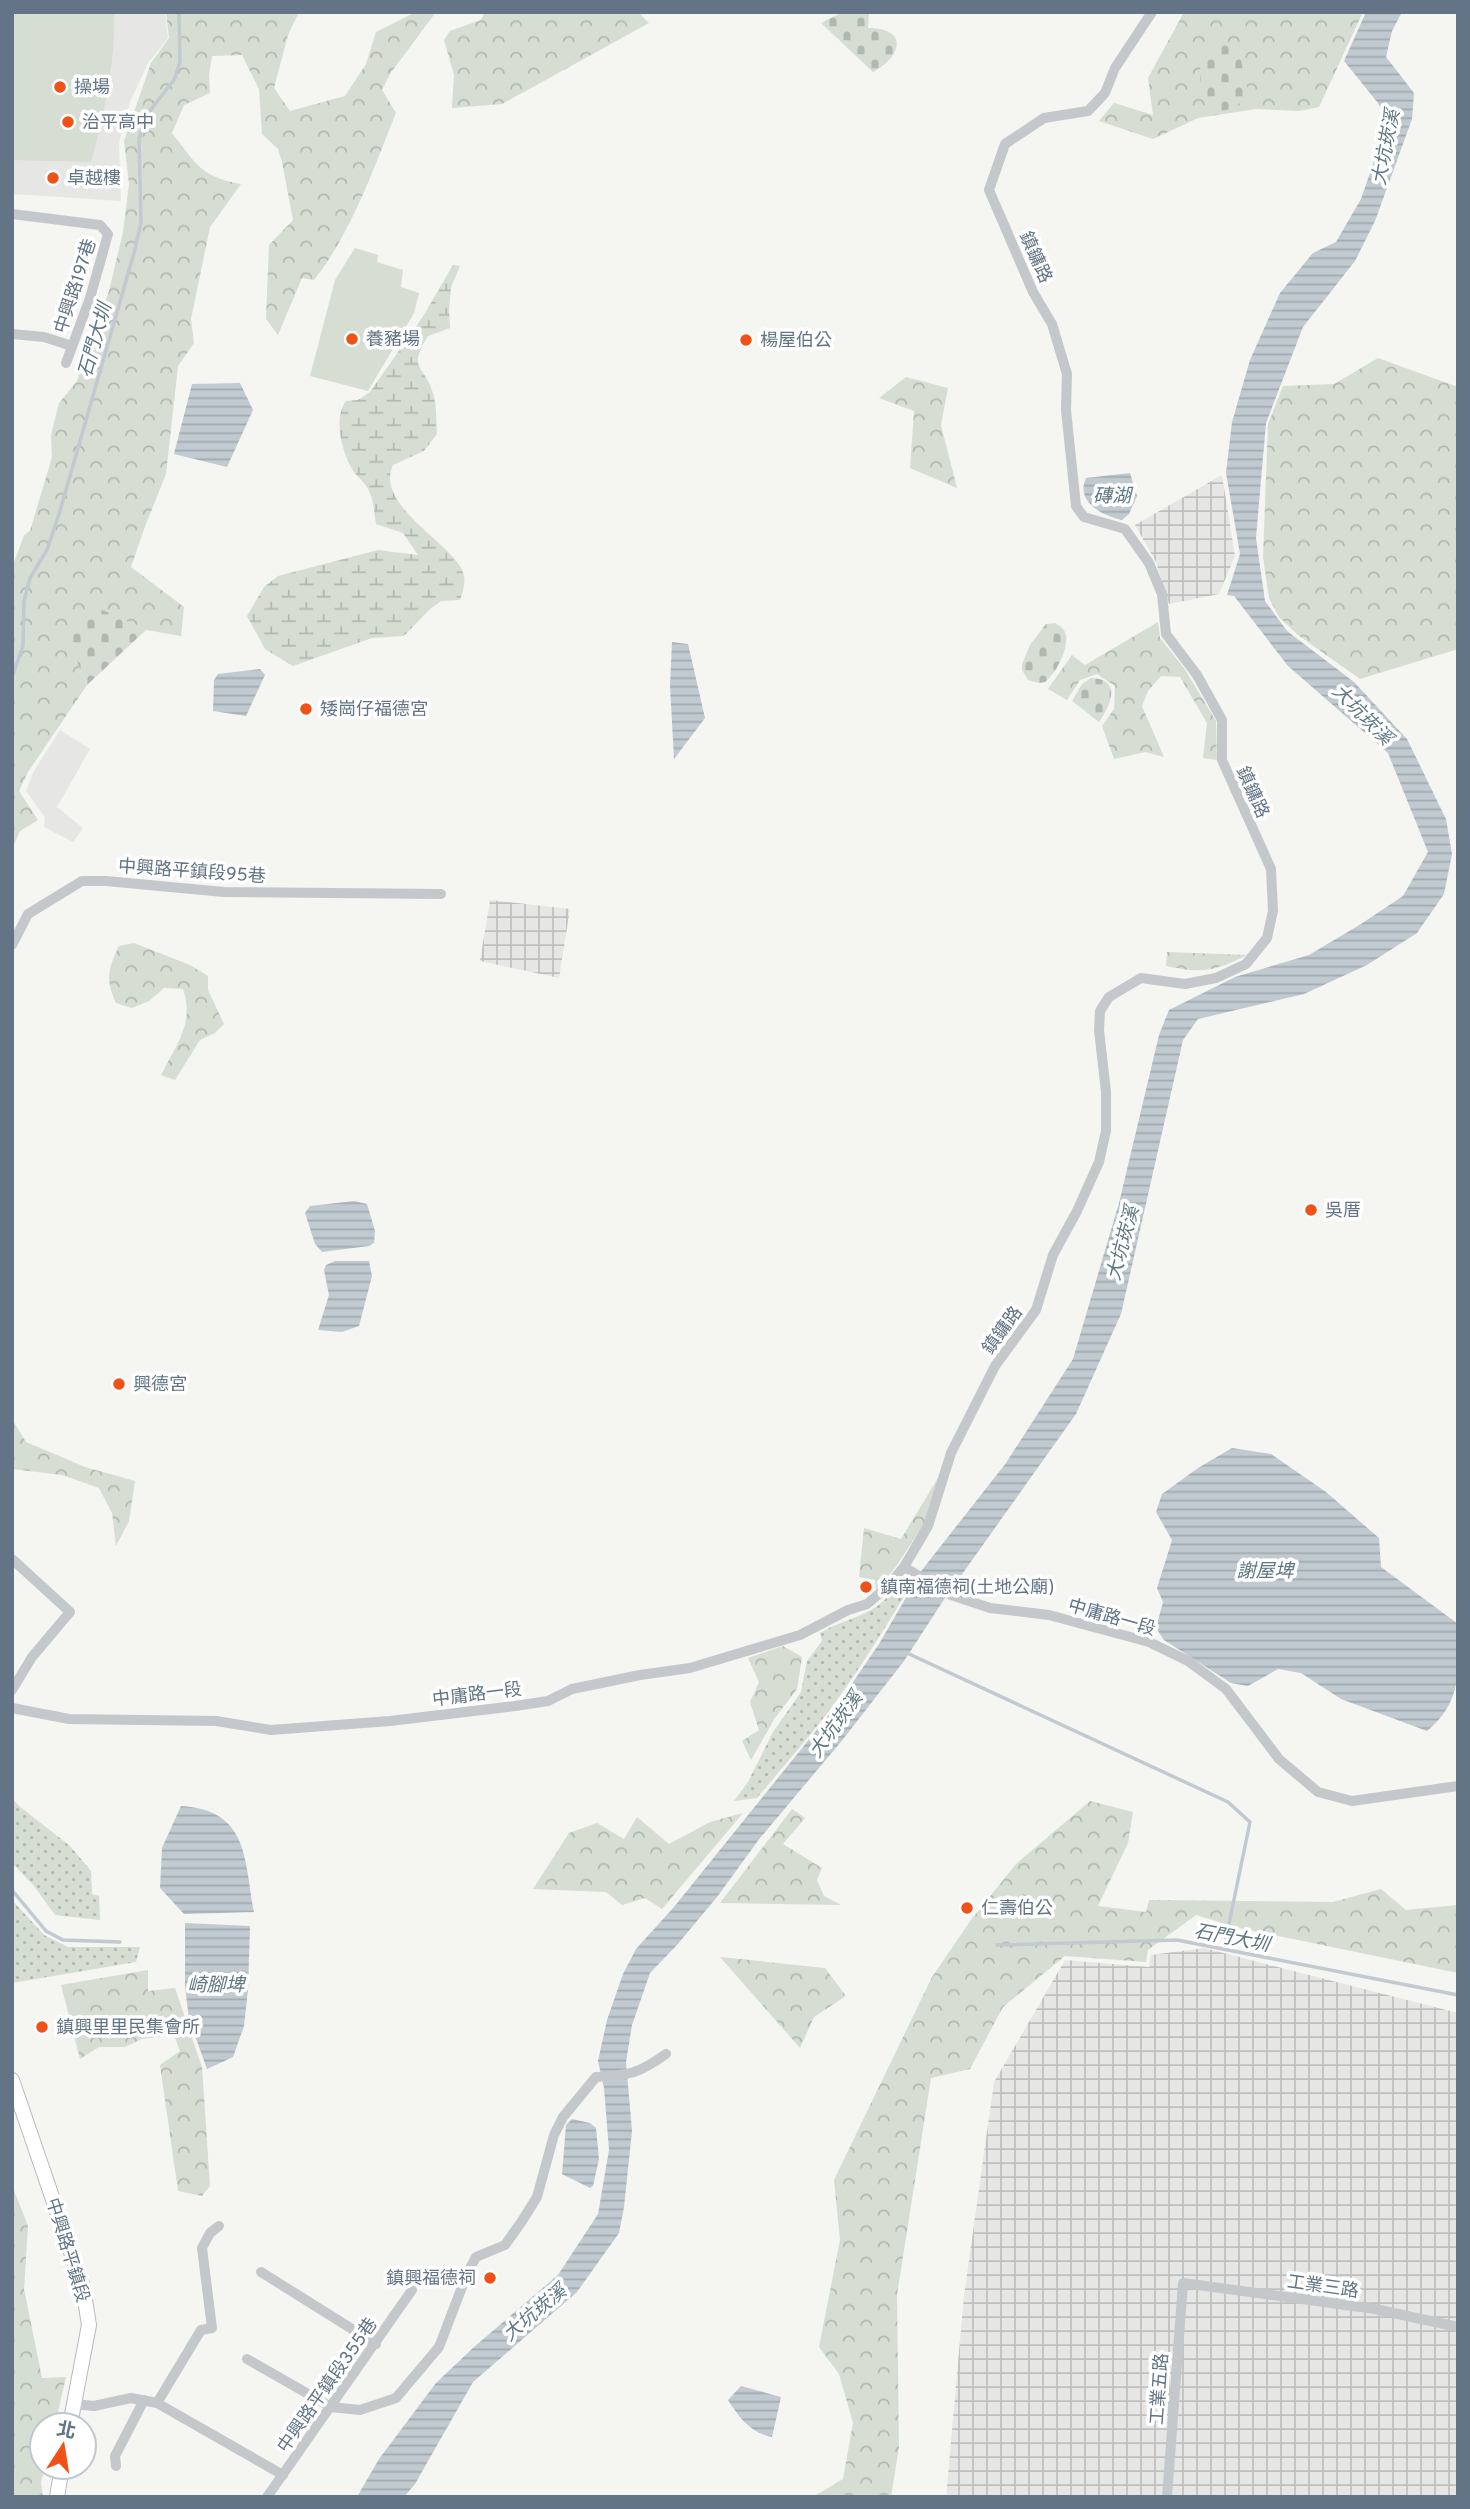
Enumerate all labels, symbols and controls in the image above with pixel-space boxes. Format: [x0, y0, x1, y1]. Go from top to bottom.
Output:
place label: 操場 [74, 77, 110, 100]
marker: 操場 [52, 79, 68, 95]
water label: 大坑崁溪 [1368, 105, 1407, 187]
place label: 治平高中 [82, 112, 154, 135]
marker: 治平高中 [60, 114, 76, 130]
place label: 卓越樓 [67, 168, 121, 191]
marker: 卓越樓 [45, 170, 61, 186]
street label: 鎮鏞路 [1013, 228, 1056, 287]
street label: 中興路197巷 [50, 236, 103, 337]
water label: 石門大圳 [74, 298, 119, 380]
place label: 養豬場 [366, 329, 420, 352]
place label: 楊屋伯公 [760, 330, 832, 353]
marker: 養豬場 [344, 331, 360, 347]
marker: 楊屋伯公 [738, 332, 754, 348]
water label: 磚湖 [1093, 485, 1134, 509]
water label: 大坑崁溪 [1326, 680, 1399, 753]
place label: 矮崗仔福德宮 [320, 699, 428, 722]
marker: 矮崗仔福德宮 [298, 701, 314, 717]
street label: 鎮鏞路 [1230, 763, 1273, 822]
street label: 中興路平鎮段95巷 [117, 856, 266, 889]
place label: 吳厝 [1325, 1200, 1361, 1223]
water label: 大坑崁溪 [1103, 1201, 1146, 1283]
marker: 吳厝 [1303, 1202, 1319, 1218]
street label: 鎮鏞路 [978, 1302, 1028, 1359]
place label: 興德宮 [133, 1374, 187, 1397]
marker: 興德宮 [111, 1376, 127, 1392]
water label: 謝屋埤 [1236, 1560, 1295, 1584]
place label: 鎮南福德祠(土地公廟) [880, 1577, 1054, 1600]
marker: 鎮南福德祠(土地公廟) [858, 1579, 874, 1595]
street label: 中庸路一段 [1065, 1595, 1158, 1642]
street label: 中庸路一段 [431, 1679, 523, 1712]
water label: 大坑崁溪 [805, 1685, 870, 1763]
place label: 仁壽伯公 [981, 1898, 1053, 1921]
marker: 仁壽伯公 [959, 1900, 975, 1916]
water label: 石門大圳 [1192, 1920, 1274, 1959]
water label: 崎腳埤 [187, 1974, 246, 1998]
place label: 鎮興里里民集會所 [56, 2017, 200, 2040]
marker: 鎮興里里民集會所 [34, 2019, 50, 2035]
street label: 中興路平鎮段 [40, 2195, 93, 2305]
place label: 鎮興福德祠 [386, 2268, 476, 2291]
marker: 鎮興福德祠 [482, 2270, 498, 2286]
street label: 工業三路 [1286, 2271, 1360, 2304]
water label: 大坑崁溪 [498, 2278, 574, 2347]
street label: 中興路平鎮段355巷 [273, 2314, 383, 2458]
street label: 工業五路 [1147, 2352, 1174, 2426]
north arrow [28, 2411, 98, 2481]
text: 北 [54, 2418, 78, 2445]

